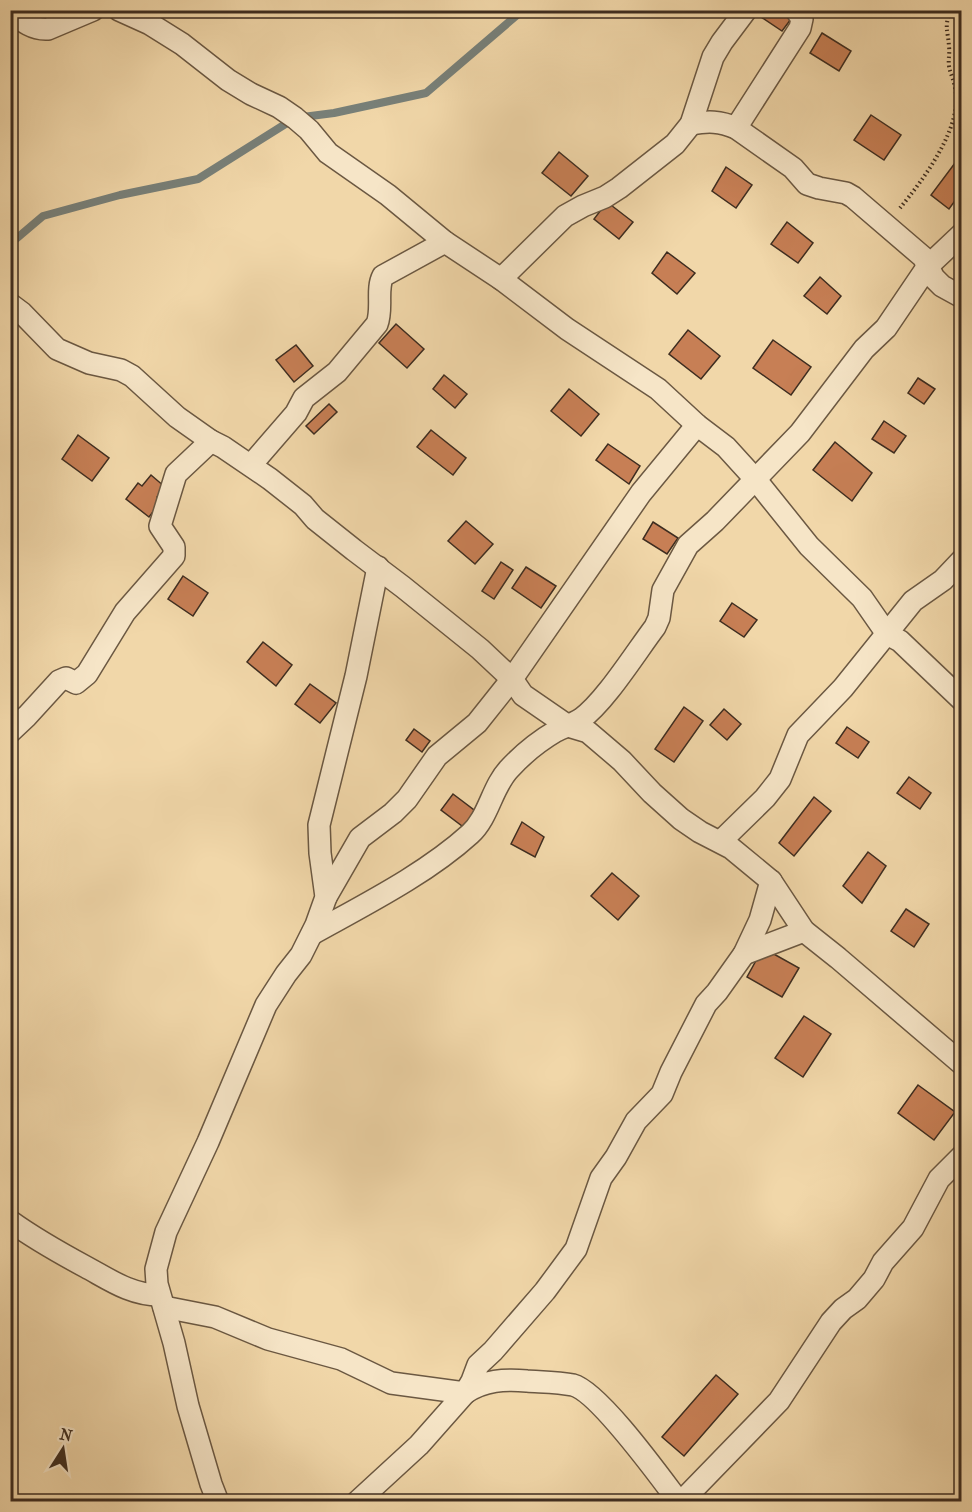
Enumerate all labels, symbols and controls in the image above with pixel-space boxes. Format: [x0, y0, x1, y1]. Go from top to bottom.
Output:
north arrow [33, 1419, 93, 1479]
text: N [58, 1424, 75, 1446]

